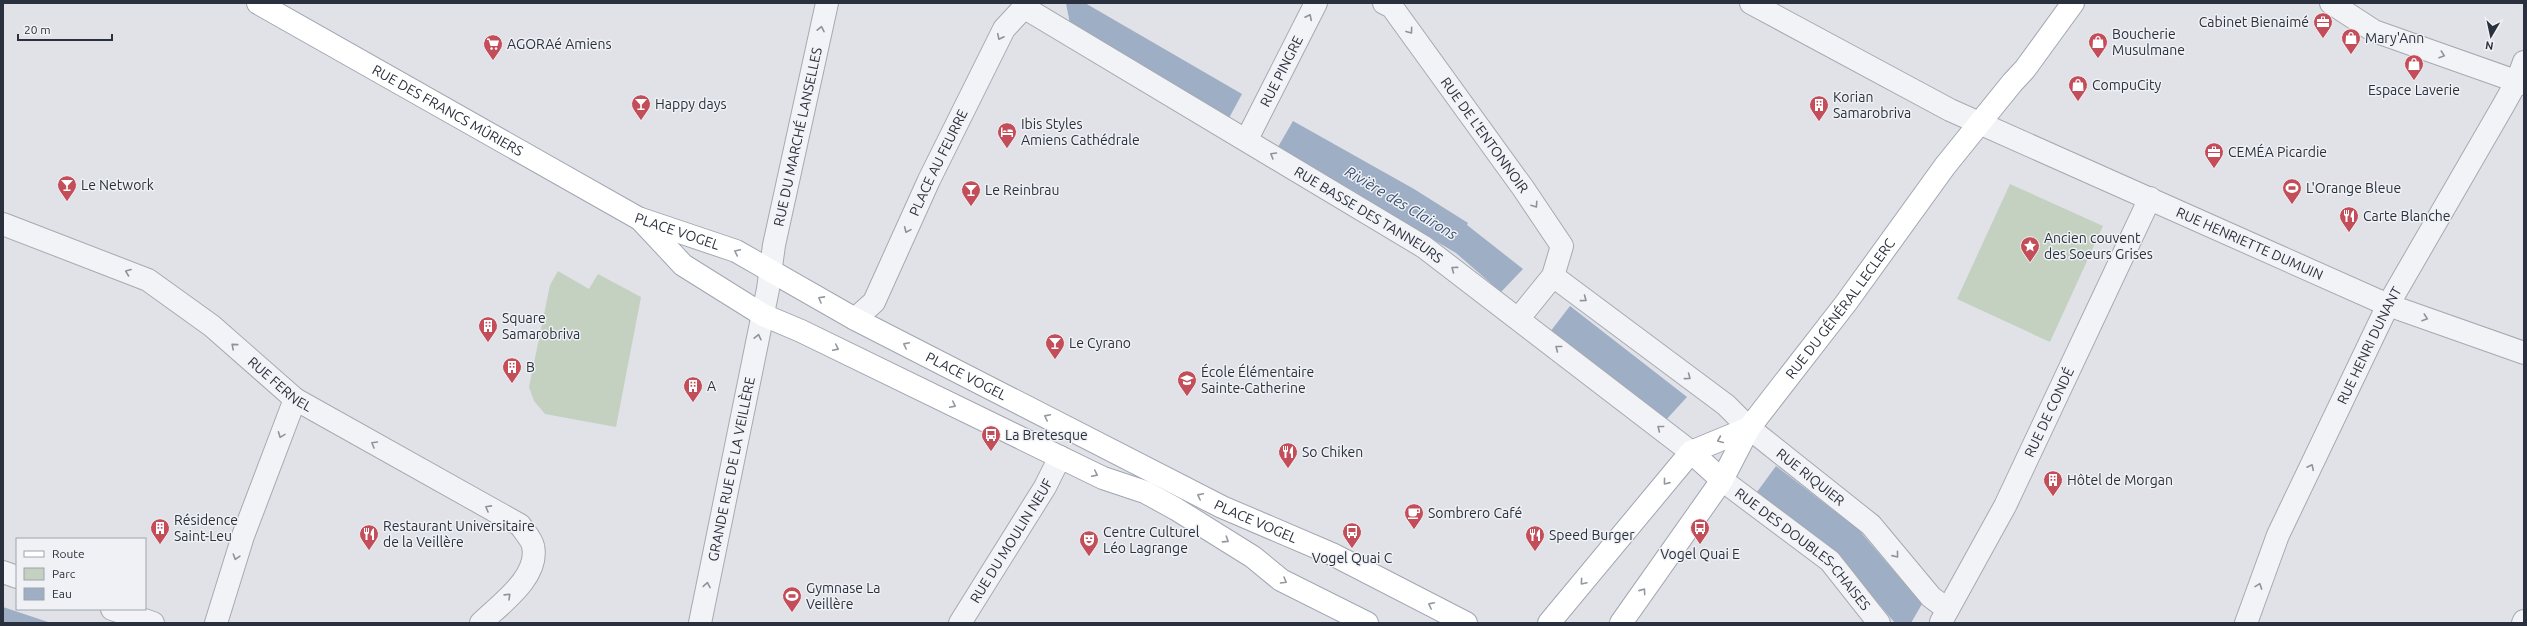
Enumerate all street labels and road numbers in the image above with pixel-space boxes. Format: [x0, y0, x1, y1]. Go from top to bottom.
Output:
street label: RUE PINGRE [1257, 33, 1306, 109]
street label: RUE DU MARCHÉ LANSELLES [770, 46, 825, 228]
street label: RUE DES FRANCS MÛRIERS [370, 61, 526, 159]
street label: RUE DE L'ENTONNOIR [1437, 74, 1532, 196]
street label: PLACE AU FEURRE [906, 107, 971, 218]
street label: RUE BASSE DES TANNEURS [1291, 163, 1446, 266]
street label: RUE HENRIETTE DUMUIN [2174, 204, 2326, 283]
street label: PLACE VOGEL [633, 210, 722, 253]
street label: RUE DU GÉNÉRAL LECLERC [1782, 235, 1898, 382]
street label: RUE HENRI DUNANT [2334, 284, 2405, 407]
street label: PLACE VOGEL [923, 349, 1009, 403]
street label: RUE FERNEL [245, 353, 315, 415]
street label: RUE DE CONDÉ [2021, 364, 2077, 460]
street label: GRANDE RUE DE LA VEILLÈRE [705, 375, 758, 563]
street label: RUE RIQUIER [1773, 445, 1848, 509]
street label: RUE DU MOULIN NEUF [967, 476, 1056, 606]
street label: RUE DES DOUBLES-CHAISES [1732, 485, 1874, 613]
street label: PLACE VOGEL [1212, 496, 1299, 546]

